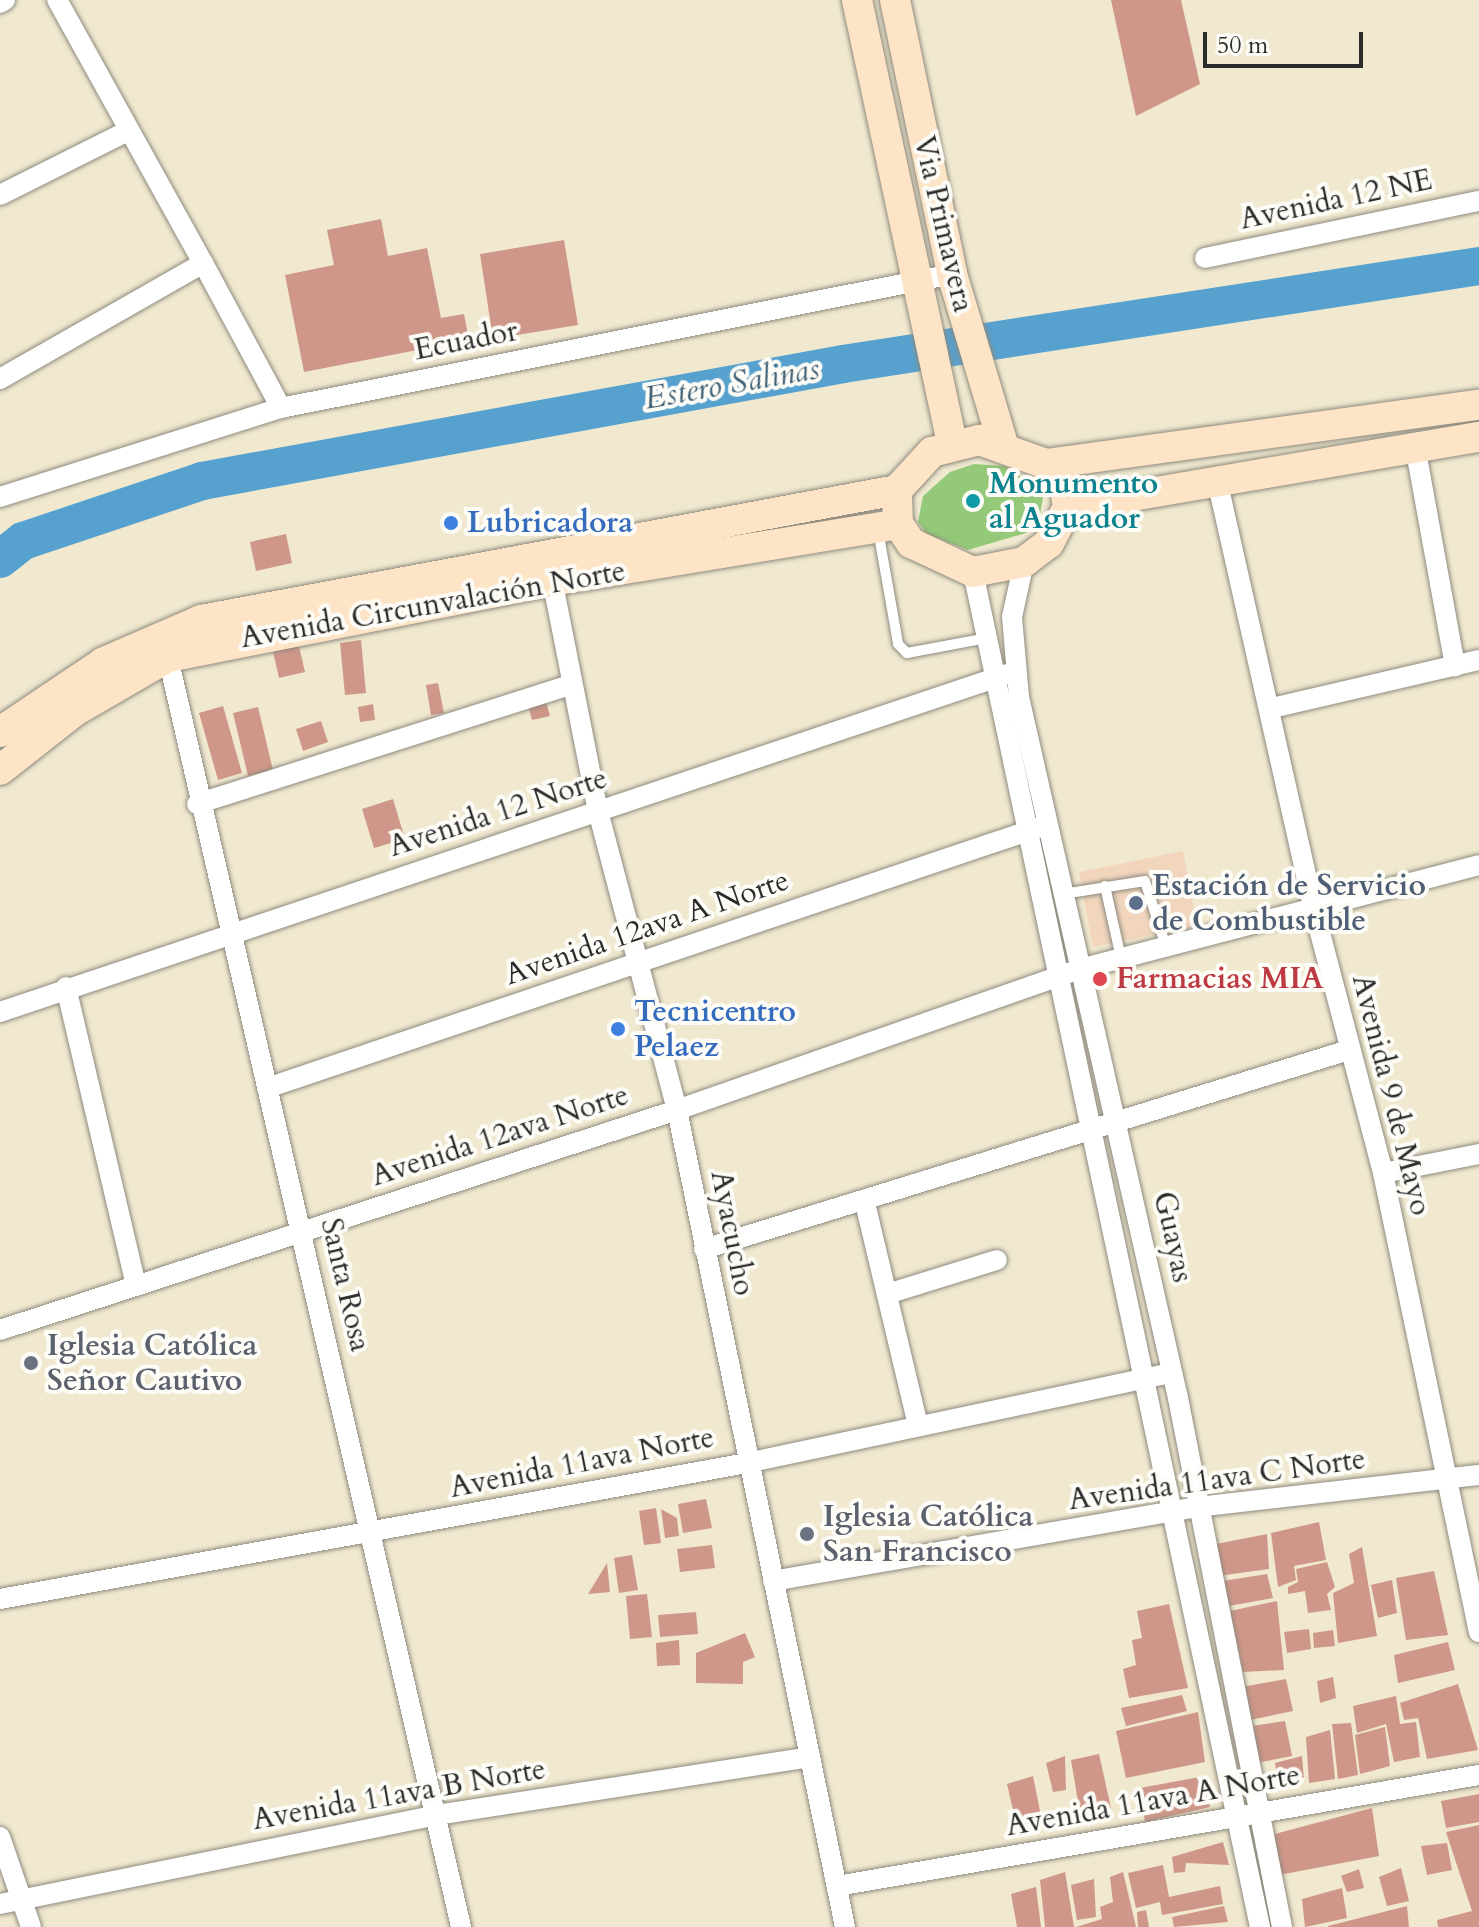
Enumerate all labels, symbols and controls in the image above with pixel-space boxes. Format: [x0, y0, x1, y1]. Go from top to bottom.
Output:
scale bar [1207, 16, 1367, 66]
text: 50 m [1217, 29, 1268, 62]
street label: Via Primavera [905, 132, 981, 316]
street label: Avenida 12 NE [1237, 162, 1435, 238]
street label: Ecuador [411, 313, 521, 369]
water label: Estero Salinas [642, 350, 822, 418]
place label: Monumento al Aguador [989, 466, 1158, 536]
marker: Monumento al Aguador [964, 492, 982, 510]
place label: Lubricadora [467, 505, 633, 541]
marker: Lubricadora [442, 514, 460, 532]
street label: Avenida Circunvalación Norte [238, 553, 628, 657]
street label: Avenida 12 Norte [384, 761, 612, 865]
street label: Avenida 12ava A Norte [500, 863, 794, 993]
place label: Estación de Servicio de Combustible [1152, 868, 1426, 938]
marker: Estación de Servicio de Combustible [1127, 894, 1145, 912]
place label: Farmacias MIA [1116, 961, 1324, 997]
marker: Farmacias MIA [1091, 970, 1109, 988]
street label: Avenida 9 de Mayo [1344, 971, 1438, 1219]
place label: Tecnicentro Pelaez [634, 994, 796, 1064]
marker: Tecnicentro Pelaez [609, 1020, 627, 1038]
street label: Avenida 12ava Norte [367, 1077, 633, 1195]
street label: Ayacucho [702, 1167, 762, 1299]
street label: Guayas [1146, 1188, 1200, 1286]
street label: Santa Rosa [312, 1215, 378, 1355]
place label: Iglesia Católica Señor Cautivo [47, 1328, 257, 1398]
marker: Iglesia Católica Señor Cautivo [22, 1354, 40, 1372]
street label: Avenida 11ava Norte [447, 1420, 717, 1506]
street label: Avenida 11ava C Norte [1066, 1441, 1368, 1519]
place label: Iglesia Católica San Francisco [823, 1499, 1033, 1570]
marker: Iglesia Católica San Francisco [798, 1525, 816, 1543]
street label: Avenida 11ava B Norte [250, 1752, 548, 1838]
street label: Avenida 11ava A Norte [1003, 1757, 1303, 1845]

